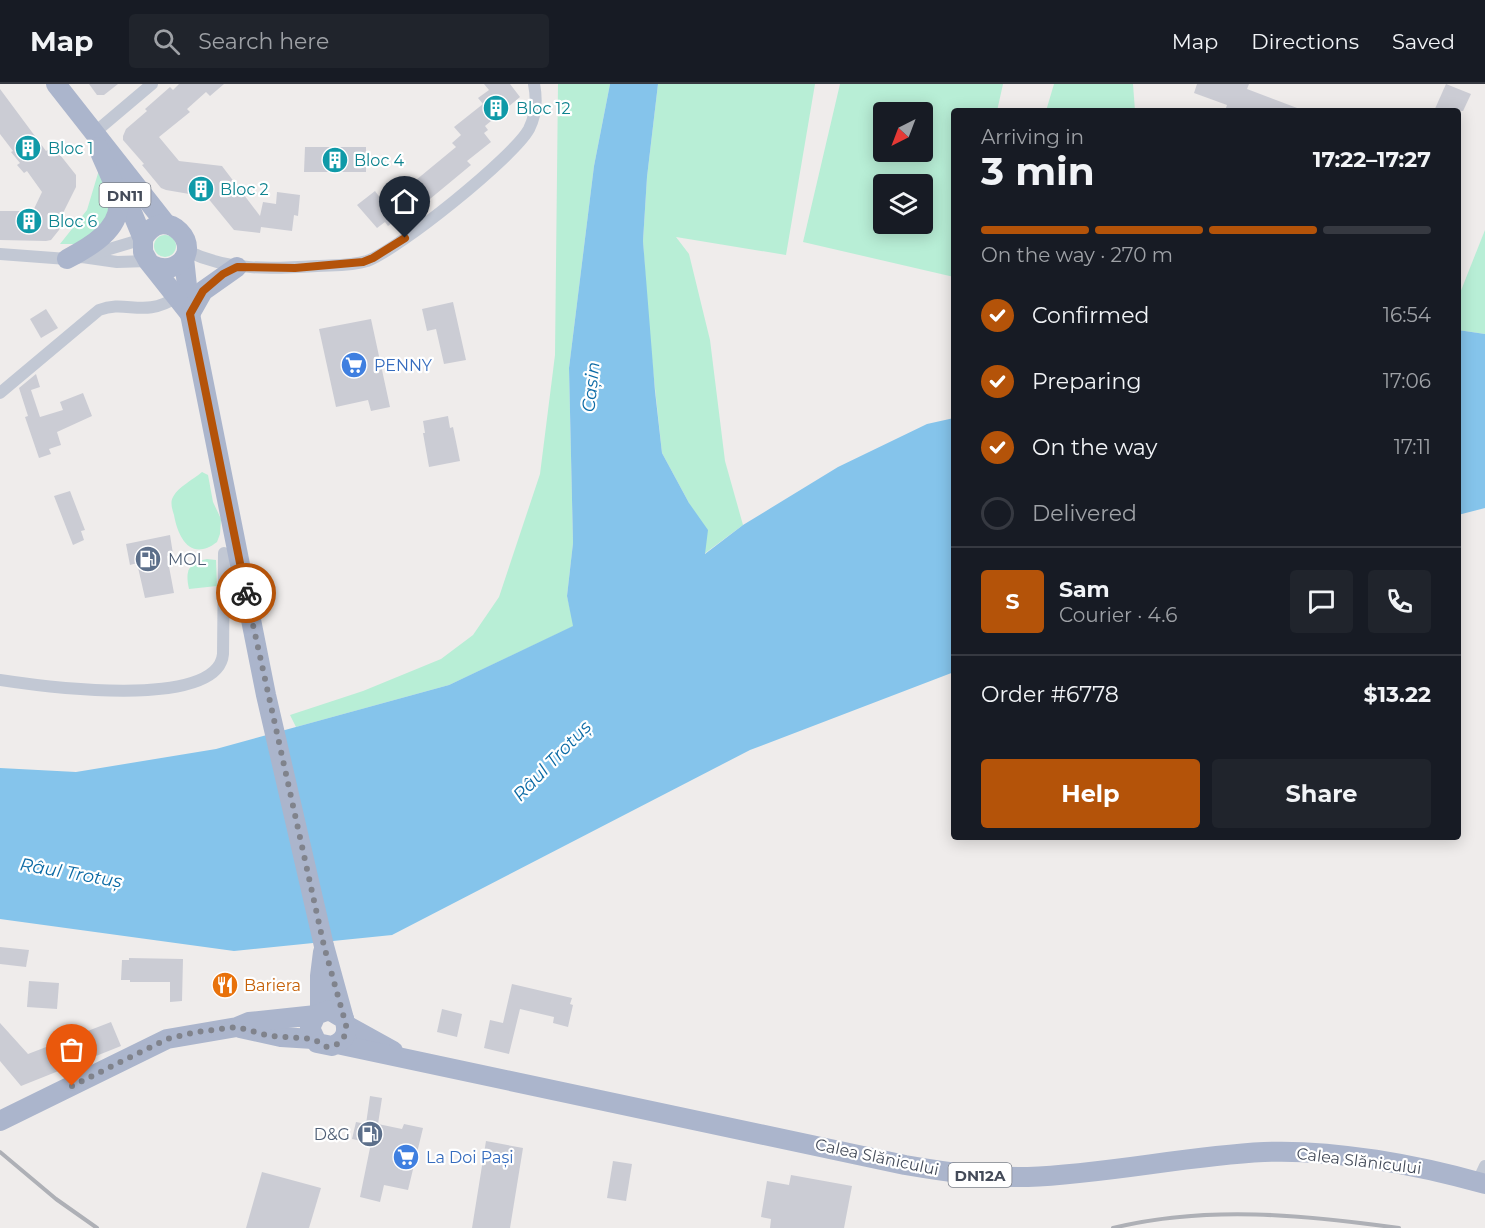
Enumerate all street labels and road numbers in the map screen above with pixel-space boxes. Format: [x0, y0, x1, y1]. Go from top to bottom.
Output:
road number: DN11 [100, 183, 150, 207]
street label: Calea Slănicului [813, 1135, 941, 1179]
street label: Calea Slănicului [1295, 1144, 1423, 1178]
road number: DN12A [948, 1163, 1012, 1187]

